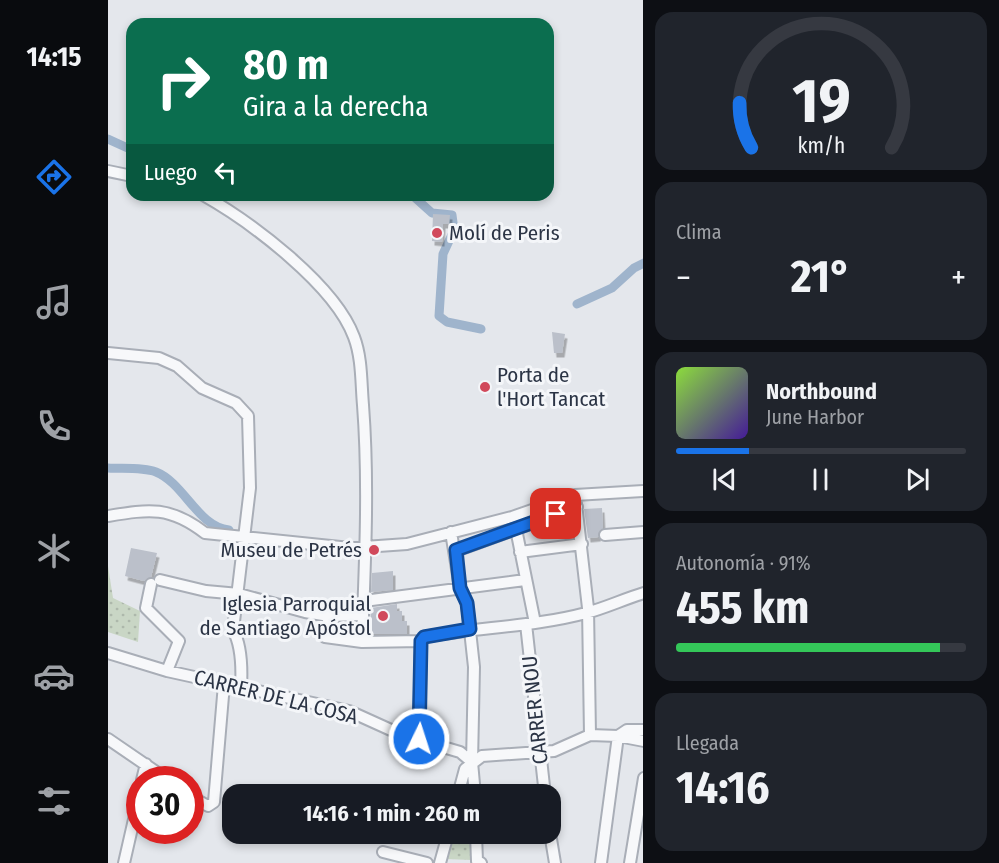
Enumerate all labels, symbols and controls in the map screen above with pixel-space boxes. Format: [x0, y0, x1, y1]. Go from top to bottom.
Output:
text: 80 m [243, 40, 329, 90]
text: 14:15 [26, 41, 82, 73]
icon: right [144, 42, 222, 120]
text: 19 [792, 64, 850, 139]
text: Gira a la derecha [243, 91, 428, 123]
text: km/h [797, 133, 845, 159]
icon: directions [33, 156, 75, 198]
icon: left [209, 156, 242, 189]
text: Luego [144, 159, 197, 186]
place label: Molí de Peris [449, 220, 560, 246]
text: Clima [676, 220, 721, 244]
marker: Molí de Peris [430, 226, 444, 240]
text: 21° [791, 250, 851, 304]
text: − [676, 258, 691, 298]
text: + [951, 258, 966, 298]
icon: music [33, 281, 75, 323]
place label: Porta de l'Hort Tancat [497, 362, 605, 412]
text: Northbound [766, 378, 877, 405]
marker: Porta de l'Hort Tancat [478, 380, 492, 394]
icon: phone [33, 405, 75, 447]
text: June Harbor [766, 405, 864, 429]
icon: previous [708, 463, 741, 496]
icon: pause [804, 463, 837, 496]
icon: next [901, 463, 934, 496]
pin [530, 488, 581, 539]
icon: arrive [539, 497, 572, 530]
icon: climate [33, 530, 75, 572]
place label: Museu de Petrés [221, 537, 362, 563]
marker: Museu de Petrés [367, 543, 381, 557]
text: Autonomía · 91% [676, 551, 811, 575]
text: 455 km [676, 581, 809, 635]
place label: Iglesia Parroquial de Santiago Apóstol [200, 591, 371, 641]
marker: Iglesia Parroquial de Santiago Apóstol [376, 609, 390, 623]
street label: CARRER NOU [516, 654, 554, 766]
icon: car [33, 655, 75, 697]
street label: CARRER DE LA COSA [191, 664, 361, 730]
position arrow [387, 707, 451, 771]
text: Llegada [676, 731, 739, 755]
text: 14:16 [676, 761, 770, 815]
speed limit sign: 30 [126, 766, 204, 844]
icon: filters [33, 780, 75, 822]
text: 14:16 · 1 min · 260 m [303, 800, 480, 827]

